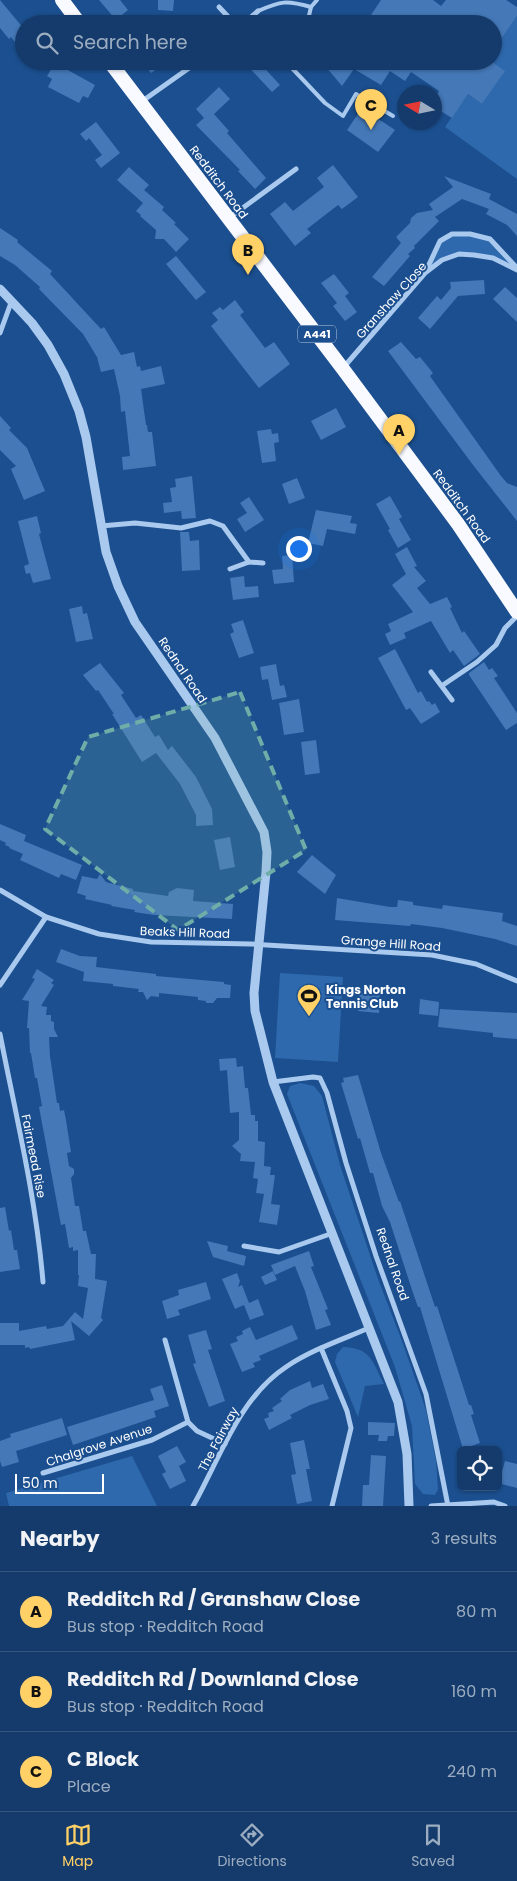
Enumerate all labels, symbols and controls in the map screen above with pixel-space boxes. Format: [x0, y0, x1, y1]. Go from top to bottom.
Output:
search box [15, 15, 502, 70]
icon: search [33, 29, 61, 57]
text: Search here [73, 29, 187, 56]
north arrow [397, 85, 442, 130]
pin: C [355, 89, 387, 130]
street label: Redditch Road [186, 142, 252, 222]
pin: B [232, 234, 264, 275]
street label: Granshaw Close [352, 258, 430, 342]
road number: A441 [298, 326, 336, 342]
pin: A [383, 414, 415, 455]
street label: Redditch Road [429, 466, 495, 546]
your location [286, 536, 312, 562]
street label: Rednal Road [155, 634, 211, 706]
street label: Beaks Hill Road [140, 922, 230, 942]
street label: Grange Hill Road [341, 931, 441, 955]
place label: Kings Norton Tennis Club [326, 981, 406, 1012]
sports icon: Kings Norton Tennis Club [296, 983, 322, 1017]
street label: Fairmead Rise [18, 1113, 50, 1199]
street label: Rednal Road [373, 1225, 413, 1303]
street label: The Fairway [194, 1403, 242, 1474]
street label: Chalgrove Avenue [44, 1420, 154, 1470]
map controls [457, 1446, 502, 1491]
button: locate [457, 1446, 502, 1491]
scale bar [15, 1471, 104, 1494]
text: 50 m [22, 1473, 58, 1493]
text: Nearby [20, 1524, 100, 1553]
text: 3 results [431, 1527, 497, 1550]
text: Redditch Rd / Granshaw Close [67, 1586, 360, 1613]
text: A [30, 1600, 42, 1623]
text: 80 m [456, 1600, 497, 1623]
text: Bus stop · Redditch Road [67, 1615, 264, 1638]
text: Redditch Rd / Downland Close [67, 1666, 358, 1693]
text: B [31, 1680, 41, 1703]
text: 160 m [451, 1680, 497, 1703]
text: Bus stop · Redditch Road [67, 1695, 264, 1718]
text: C Block [67, 1746, 139, 1773]
text: C [30, 1760, 42, 1783]
text: 240 m [447, 1760, 497, 1783]
text: Place [67, 1775, 111, 1798]
tab: Map [62, 1821, 93, 1872]
tab: Directions [217, 1821, 287, 1872]
tab: Saved [411, 1821, 455, 1872]

